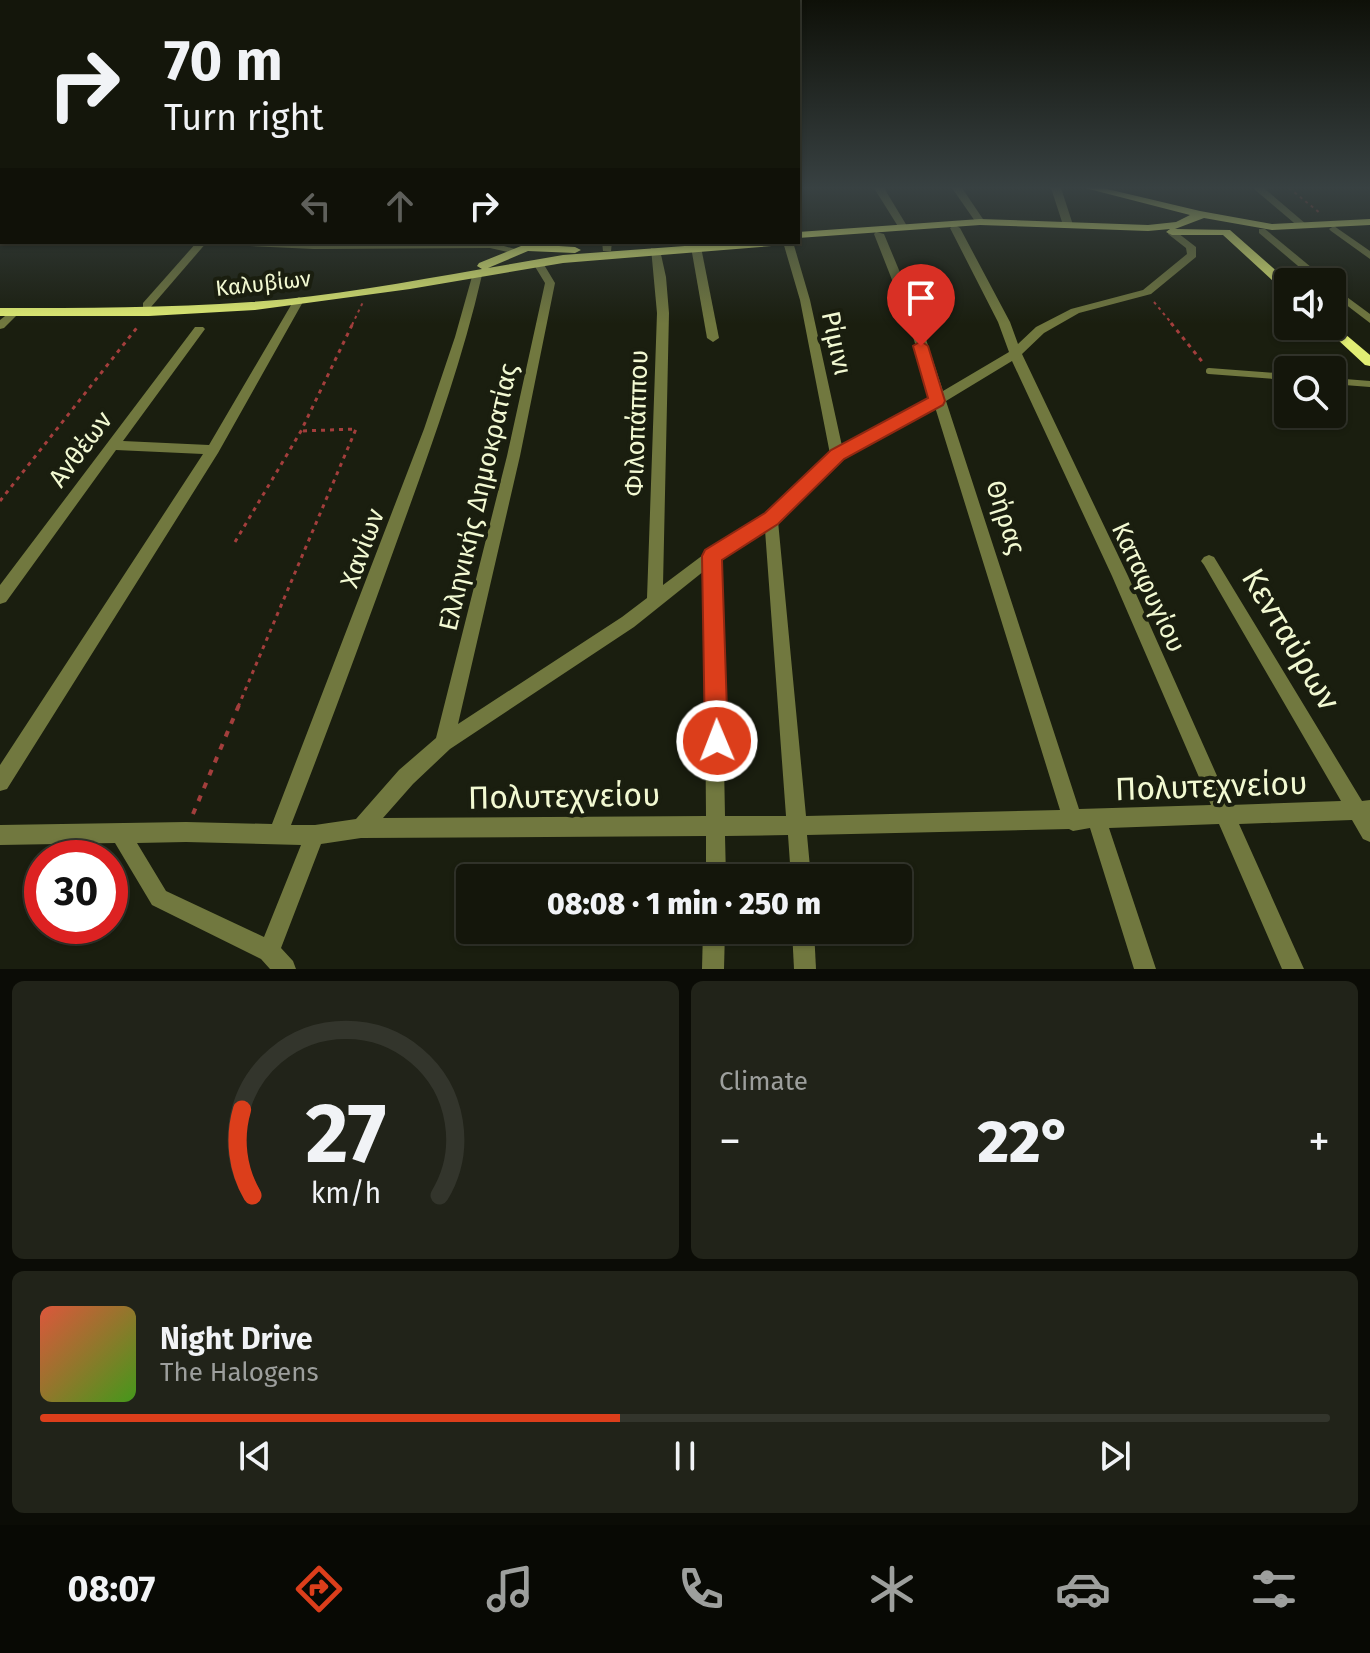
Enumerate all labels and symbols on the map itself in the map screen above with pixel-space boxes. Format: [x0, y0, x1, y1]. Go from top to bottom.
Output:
pin [887, 264, 955, 346]
street label: Καλυβίων [214, 265, 313, 302]
street label: Ρίμινι [815, 308, 858, 378]
street label: Φιλοπάππου [618, 349, 655, 497]
street label: Ελληνικής Δημοκρατίας [433, 360, 524, 634]
street label: Ανθέων [42, 405, 119, 493]
street label: Θήρας [979, 476, 1032, 558]
street label: Χανίων [334, 504, 391, 592]
street label: Καταφυγίου [1105, 517, 1192, 657]
street label: Κενταύρων [1234, 561, 1348, 717]
position arrow [675, 699, 759, 783]
street label: Πολυτεχνείου [1114, 764, 1308, 808]
street label: Πολυτεχνείου [467, 775, 661, 817]
speed limit sign: 30 [24, 840, 128, 944]

